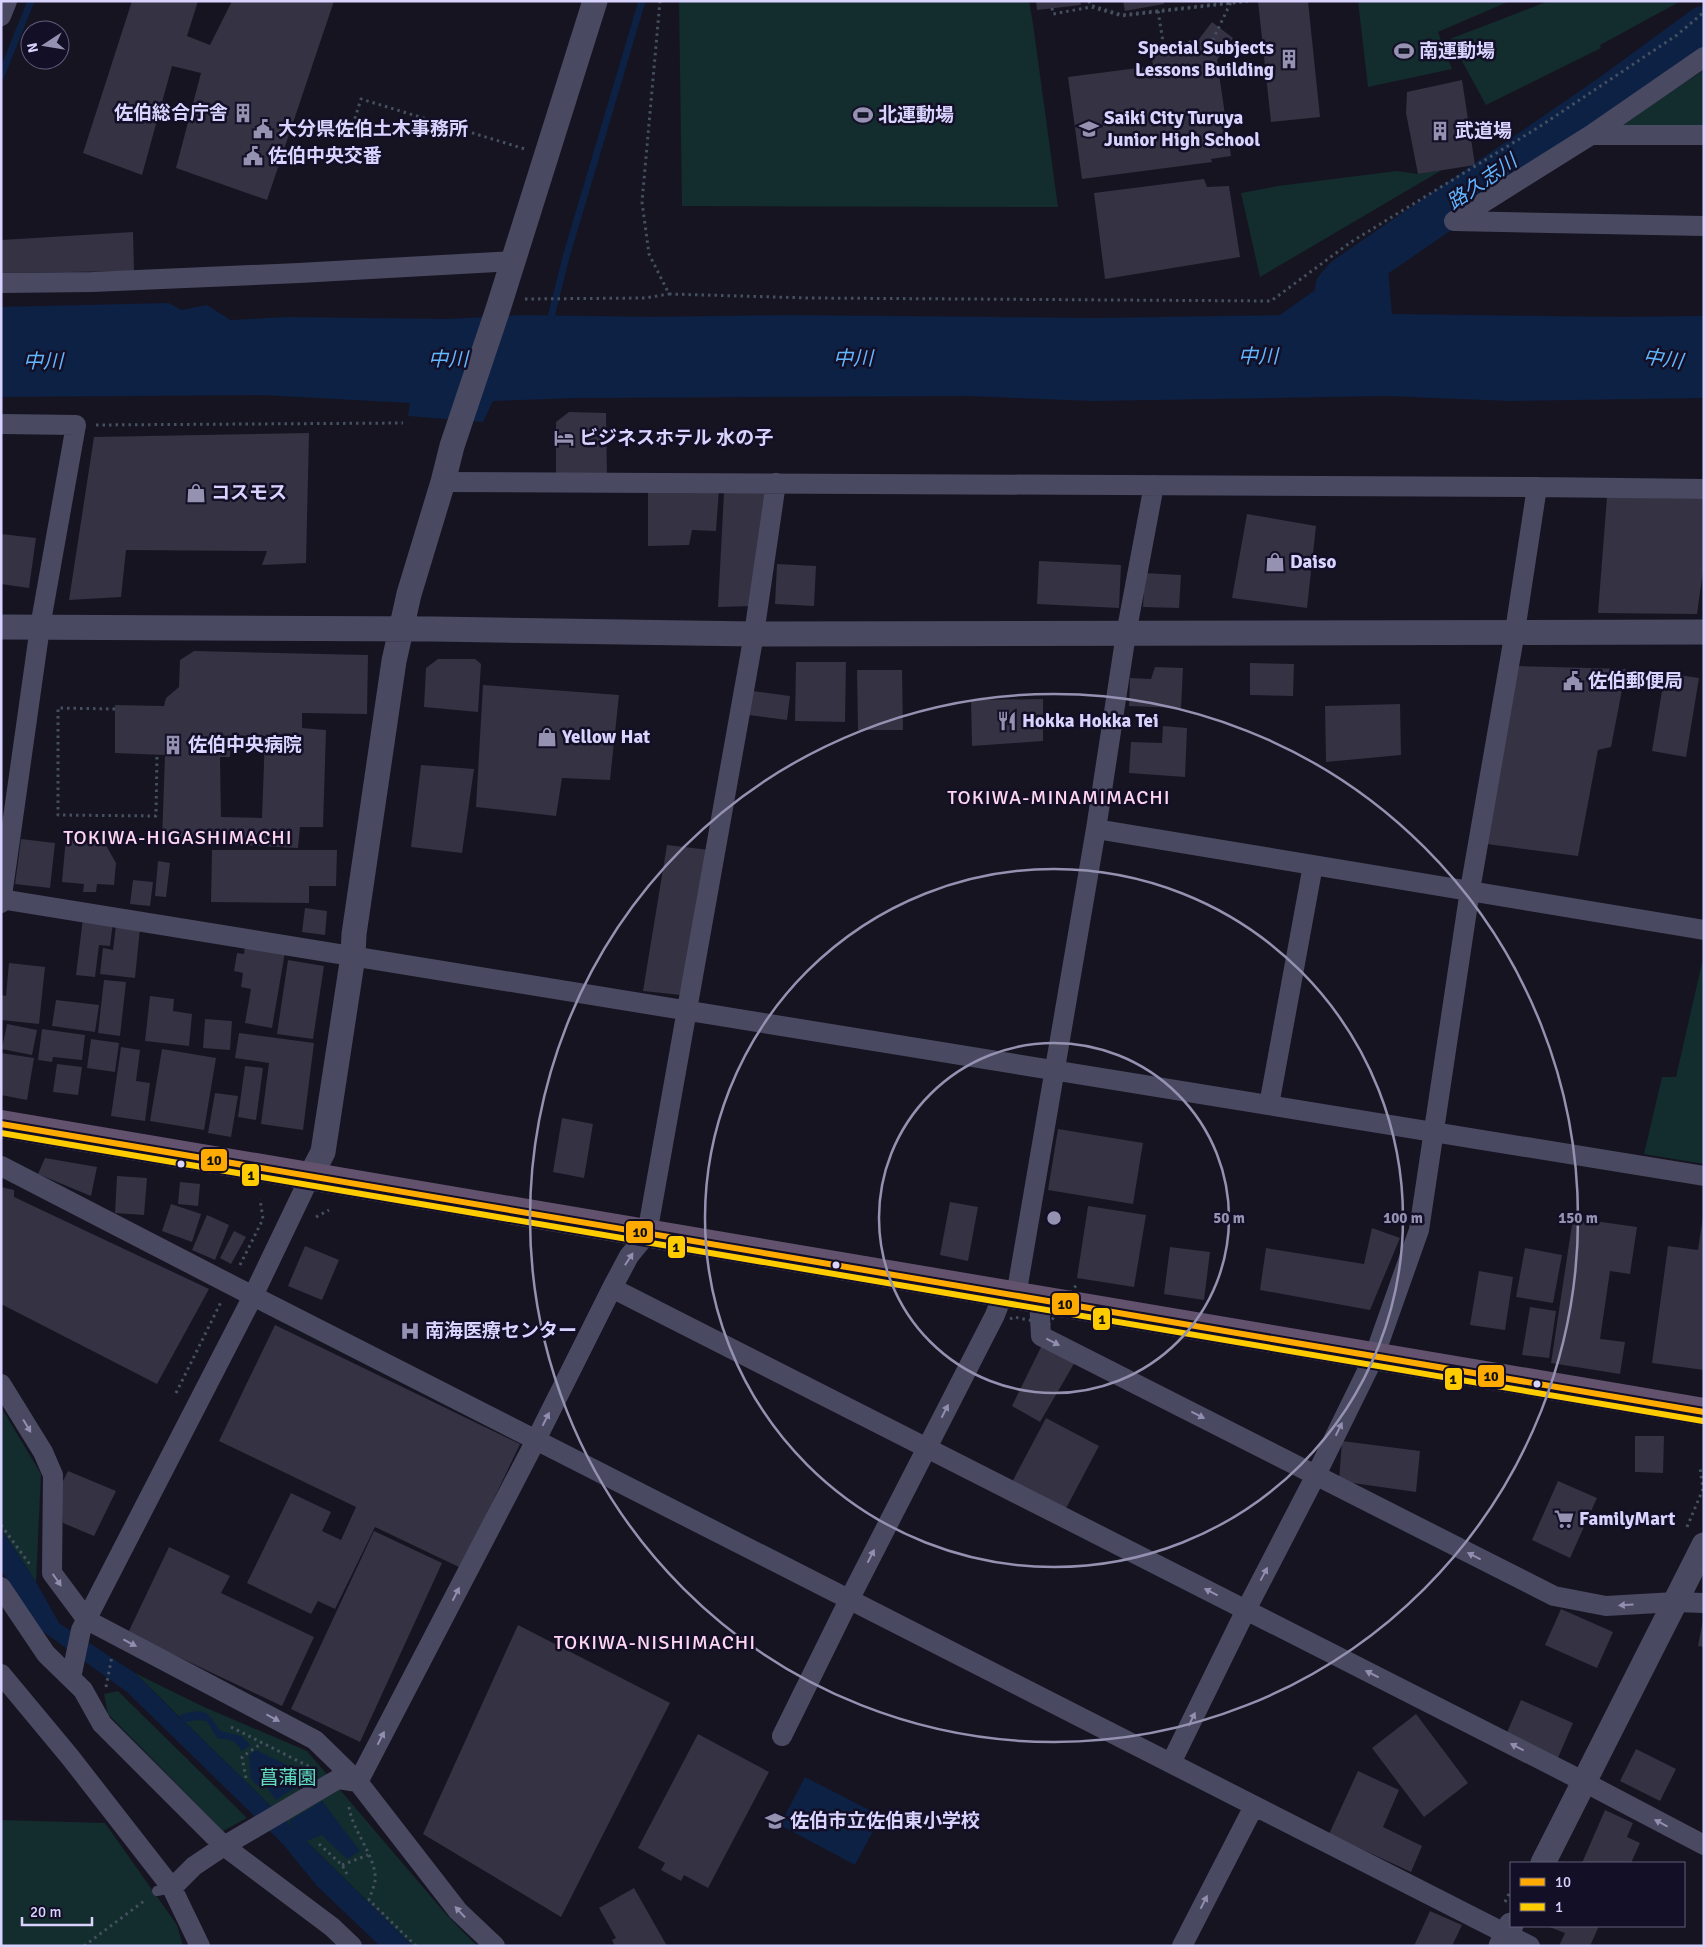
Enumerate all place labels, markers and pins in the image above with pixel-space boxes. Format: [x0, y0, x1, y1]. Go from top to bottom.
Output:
place label: Special Subjects Lessons Building [1135, 36, 1274, 82]
place label: 南運動場 [1419, 39, 1495, 63]
sports icon: 南運動場 [1393, 40, 1415, 62]
building icon: Special Subjects Lessons Building [1278, 48, 1300, 70]
place label: 佐伯総合庁舎 [114, 101, 228, 125]
building icon: 佐伯総合庁舎 [232, 102, 254, 124]
place label: 北運動場 [878, 103, 954, 127]
sports icon: 北運動場 [852, 104, 874, 126]
place label: Saiki City Turuya Junior High School [1104, 106, 1260, 152]
place label: 大分県佐伯土木事務所 [278, 117, 468, 141]
public building icon: 大分県佐伯土木事務所 [252, 118, 274, 140]
school or university icon: Saiki City Turuya Junior High School [1078, 118, 1100, 140]
place label: 武道場 [1455, 119, 1512, 143]
building icon: 武道場 [1429, 120, 1451, 142]
place label: 佐伯中央交番 [268, 144, 382, 168]
public building icon: 佐伯中央交番 [242, 145, 264, 167]
place label: ビジネスホテル 水の子 [579, 426, 773, 450]
hotel icon: ビジネスホテル 水の子 [553, 427, 575, 449]
place label: コスモス [211, 481, 287, 505]
shop icon: コスモス [185, 482, 207, 504]
place label: Daiso [1290, 550, 1336, 574]
shop icon: Daiso [1264, 551, 1286, 573]
place label: 佐伯郵便局 [1588, 669, 1683, 693]
public building icon: 佐伯郵便局 [1562, 670, 1584, 692]
place label: Hokka Hokka Tei [1022, 709, 1159, 733]
restaurant icon: Hokka Hokka Tei [996, 710, 1018, 732]
place label: Yellow Hat [561, 725, 650, 749]
shop icon: Yellow Hat [536, 726, 558, 748]
place label: 佐伯中央病院 [188, 733, 302, 757]
building icon: 佐伯中央病院 [162, 734, 184, 756]
unlabelled marker [176, 1159, 186, 1169]
centre of rings [1045, 1209, 1063, 1227]
unlabelled marker [831, 1260, 841, 1270]
place label: 南海医療センター [425, 1319, 577, 1343]
hospital icon: 南海医療センター [399, 1320, 421, 1342]
unlabelled marker [1532, 1379, 1542, 1389]
place label: FamilyMart [1579, 1507, 1675, 1531]
supermarket icon: FamilyMart [1553, 1508, 1575, 1530]
place label: 佐伯市立佐伯東小学校 [790, 1809, 980, 1833]
school or university icon: 佐伯市立佐伯東小学校 [764, 1810, 786, 1832]

